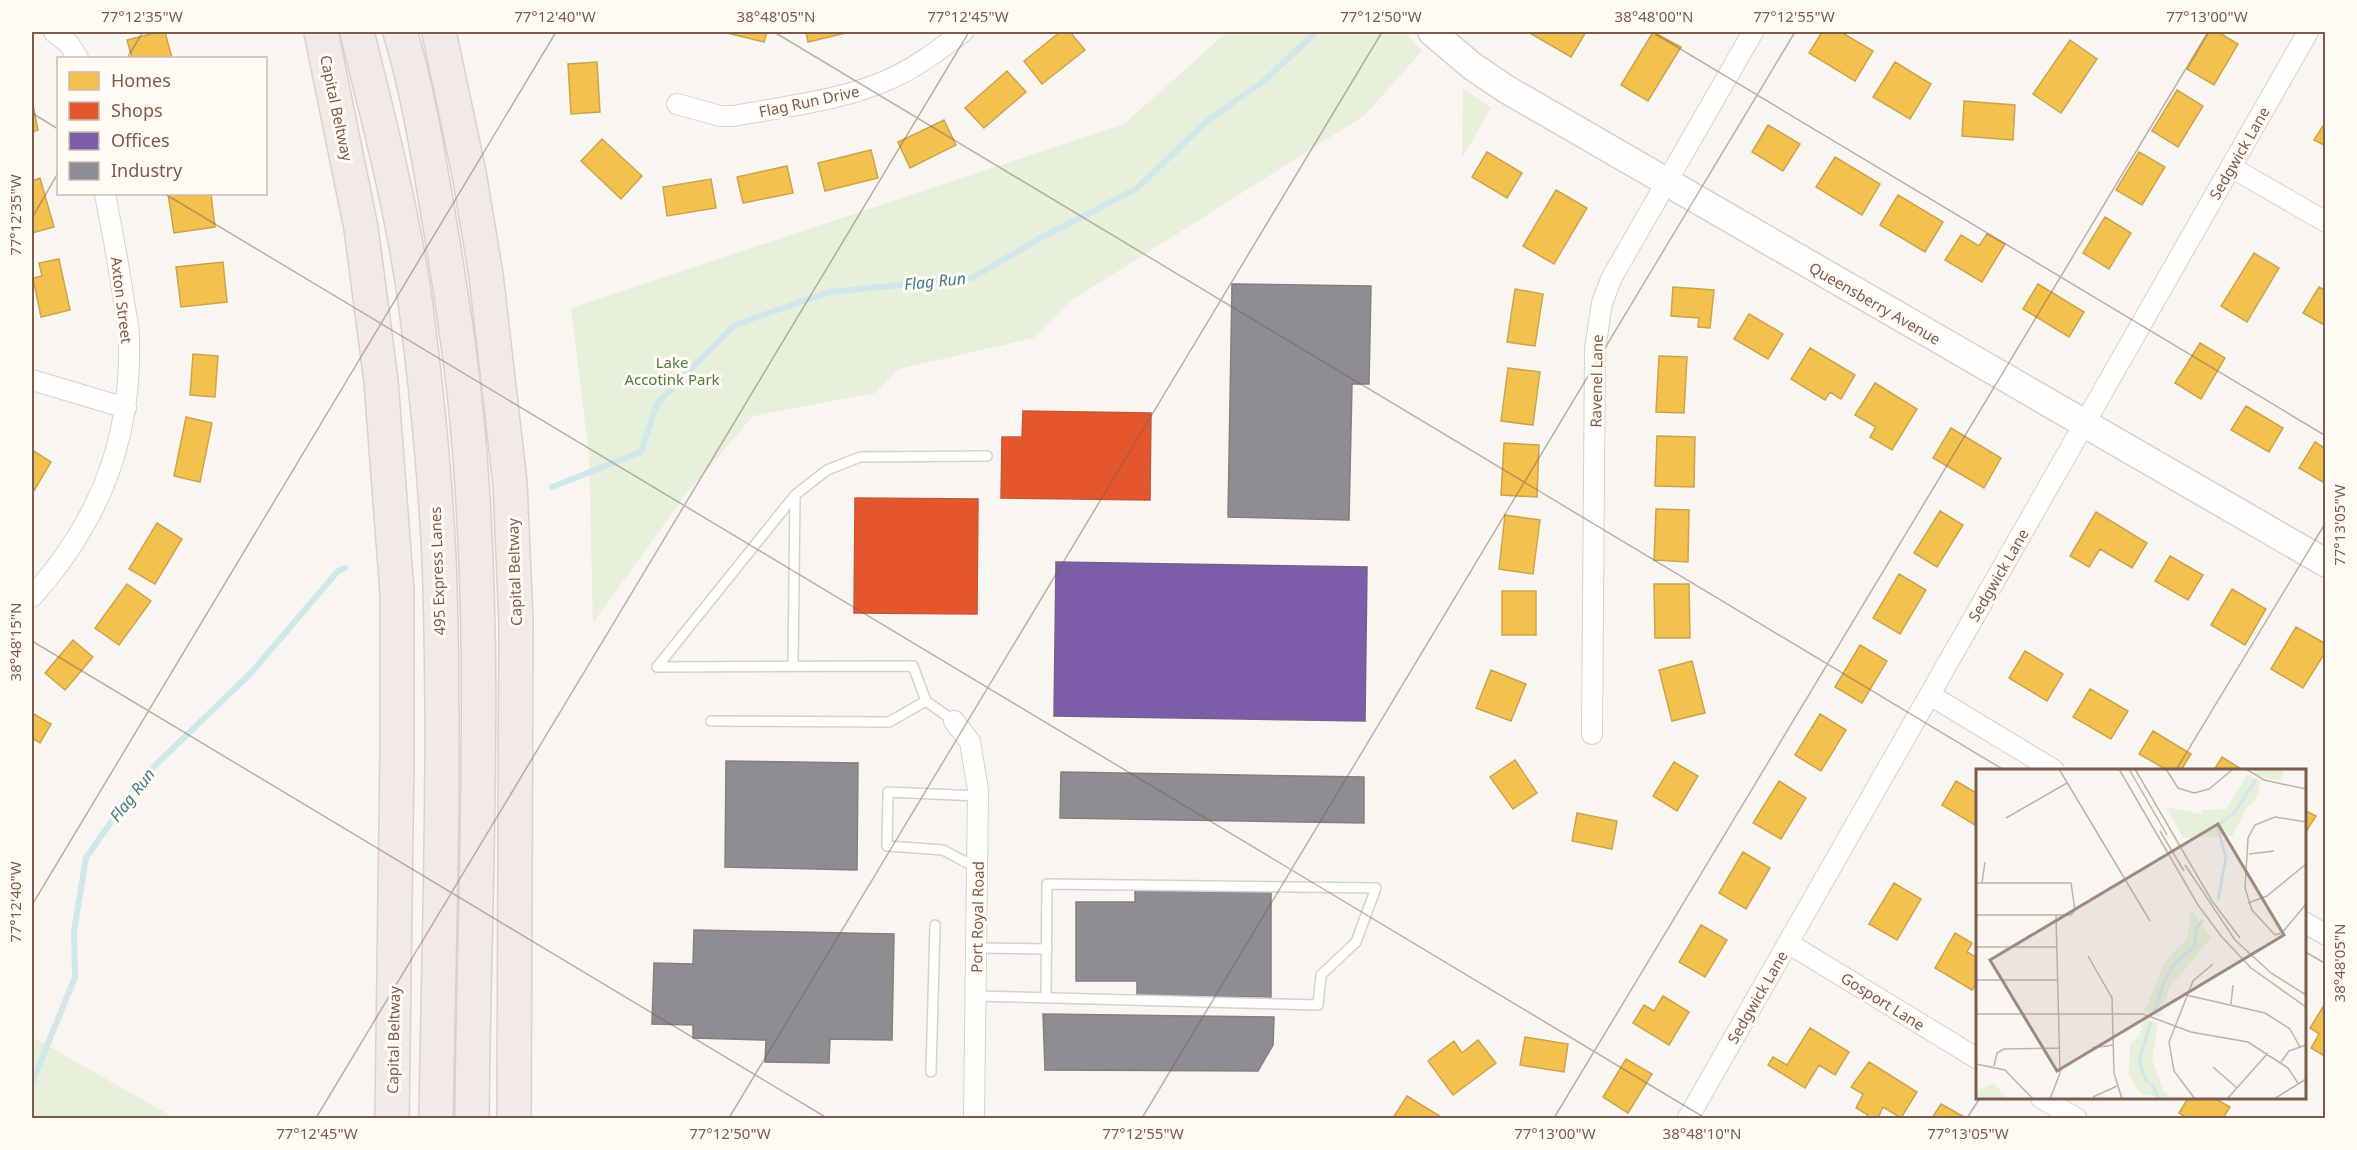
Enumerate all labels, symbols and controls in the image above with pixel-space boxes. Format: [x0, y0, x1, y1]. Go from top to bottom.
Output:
text: 77°12'35"W [101, 6, 183, 26]
text: 77°12'40"W [514, 6, 596, 26]
text: 38°48'05"N [737, 6, 815, 26]
text: 77°12'45"W [927, 6, 1009, 26]
text: 77°12'50"W [1340, 6, 1422, 26]
text: 38°48'00"N [1615, 6, 1693, 26]
text: 77°12'55"W [1753, 6, 1835, 26]
text: 77°13'00"W [2166, 6, 2248, 26]
street label: Capital Beltway [316, 53, 358, 163]
legend [57, 57, 267, 195]
text: Homes [111, 68, 171, 92]
street label: Flag Run Drive [757, 81, 861, 121]
text: Shops [111, 98, 163, 122]
street label: Sedgwick Lane [2204, 103, 2274, 203]
text: Offices [111, 128, 170, 152]
text: Industry [111, 158, 183, 182]
text: 77°12'35"W [5, 174, 25, 256]
street label: Axton Street [107, 256, 137, 345]
street label: Queensberry Avenue [1806, 257, 1944, 349]
water label: Flag Run [903, 267, 967, 295]
street label: Ravenel Lane [1585, 334, 1607, 428]
park label: Lake Accotink Park [624, 352, 720, 389]
text: 77°13'05"W [2329, 484, 2349, 566]
street label: 495 Express Lanes [425, 506, 449, 636]
street label: Capital Beltway [502, 517, 526, 626]
street label: Sedgwick Lane [1963, 525, 2033, 625]
text: 38°48'15"N [5, 603, 25, 681]
water label: Flag Run [104, 764, 160, 826]
inset map [1976, 769, 2306, 1099]
text: 77°12'40"W [5, 861, 25, 943]
street label: Port Royal Road [966, 861, 988, 973]
text: 38°48'05"N [2329, 924, 2349, 1002]
street label: Sedgwick Lane [1722, 947, 1792, 1047]
street label: Gosport Lane [1837, 967, 1929, 1035]
street label: Capital Beltway [382, 986, 404, 1094]
text: 77°12'45"W [276, 1123, 358, 1143]
text: 77°12'50"W [689, 1123, 771, 1143]
text: 77°12'55"W [1102, 1123, 1184, 1143]
text: 77°13'00"W [1514, 1123, 1596, 1143]
text: 38°48'10"N [1663, 1123, 1741, 1143]
text: 77°13'05"W [1927, 1123, 2009, 1143]

